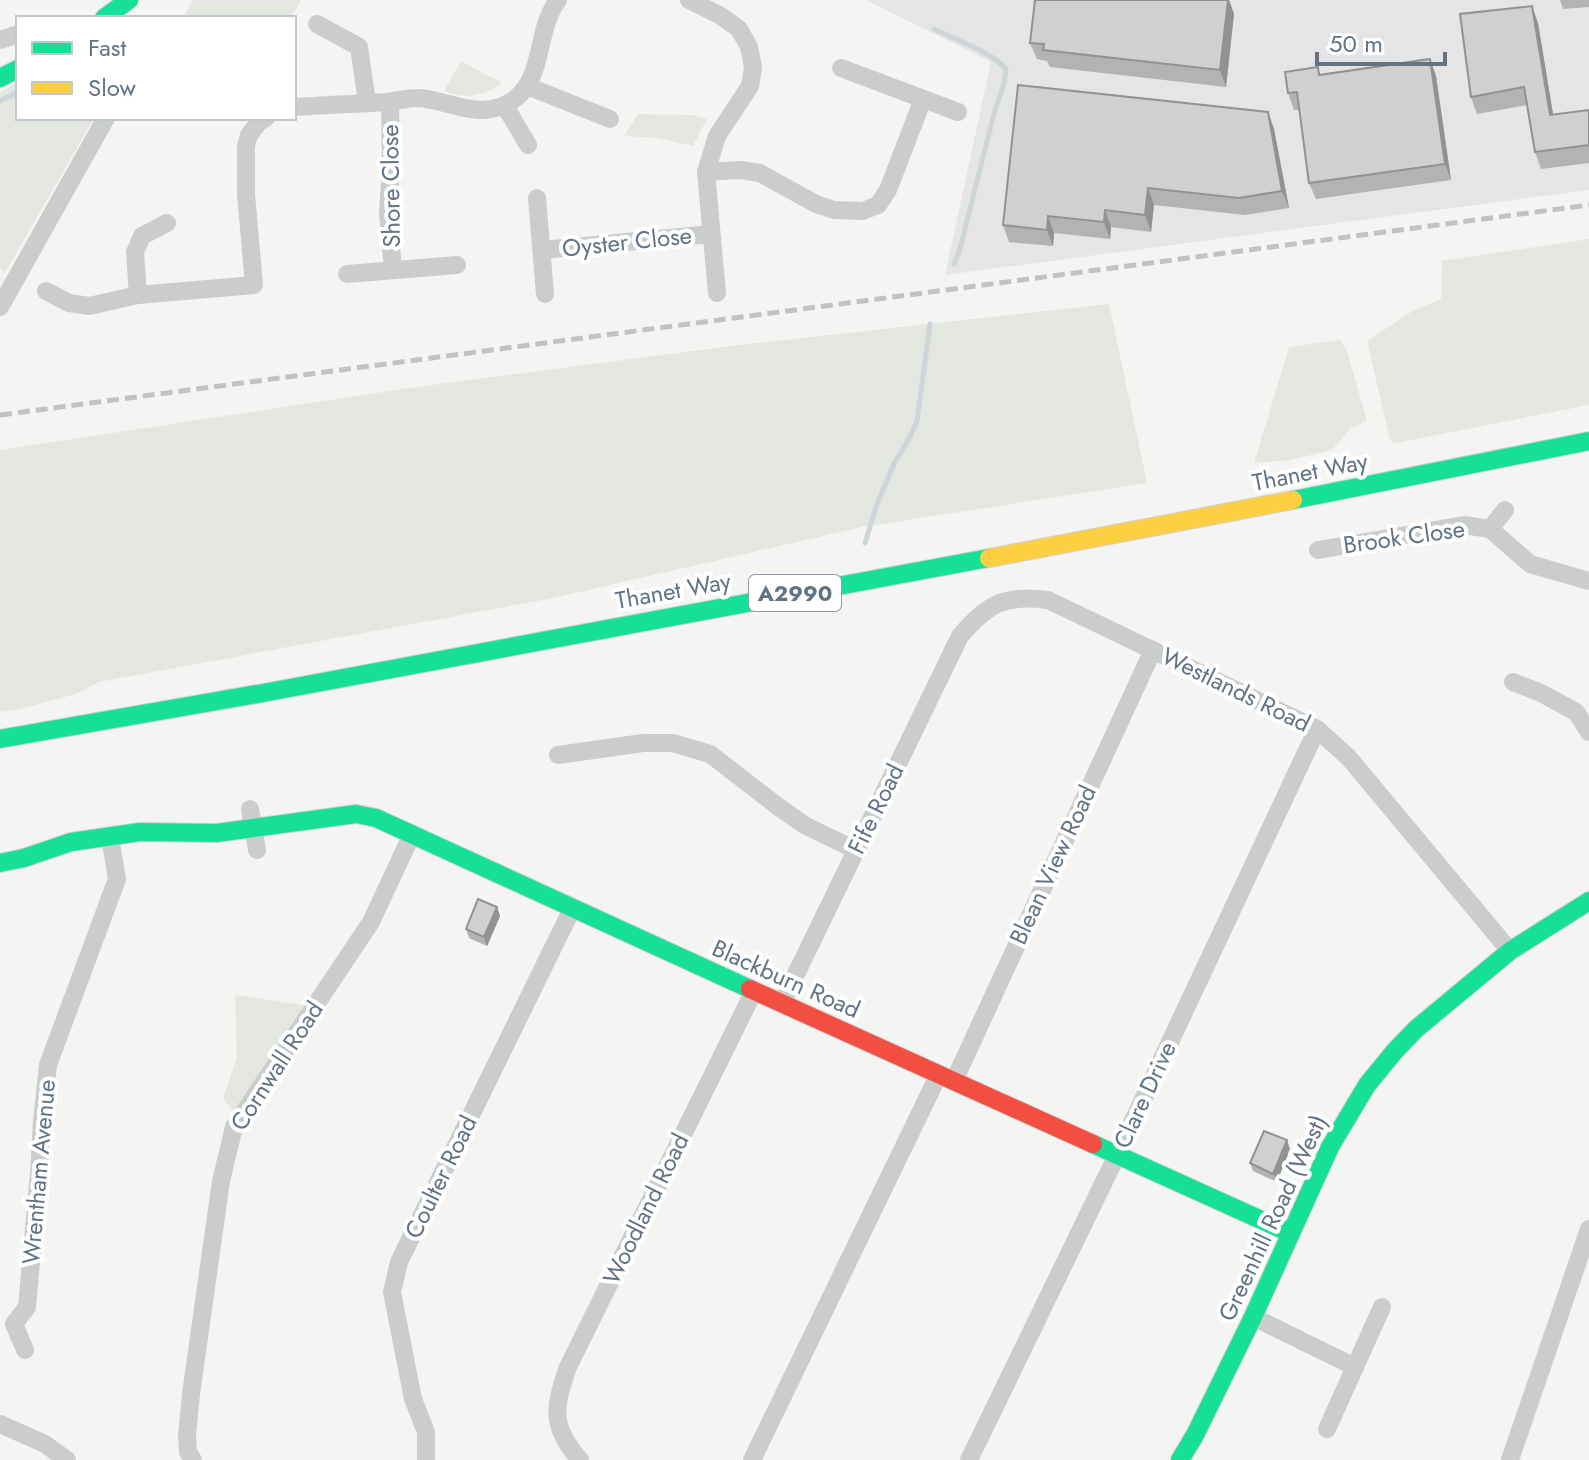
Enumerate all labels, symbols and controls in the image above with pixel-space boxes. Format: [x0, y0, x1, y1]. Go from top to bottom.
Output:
legend [16, 16, 296, 120]
scale bar [1317, 16, 1445, 66]
text: 50 m [1329, 26, 1383, 61]
text: Fast [88, 30, 126, 65]
text: Slow [88, 70, 136, 105]
street label: Shore Close [372, 124, 409, 248]
street label: Oyster Close [560, 217, 694, 266]
street label: Thanet Way [1249, 443, 1371, 500]
street label: Brook Close [1341, 511, 1467, 562]
street label: Thanet Way [612, 563, 734, 618]
road number: A2990 [749, 575, 841, 611]
street label: Westlands Road [1156, 638, 1317, 741]
street label: Fife Road [839, 758, 912, 860]
street label: Blean View Road [1000, 779, 1105, 950]
street label: Blackburn Road [707, 930, 866, 1027]
street label: Cornwall Road [222, 994, 332, 1137]
street label: Clare Drive [1105, 1036, 1185, 1154]
street label: Wrentham Avenue [13, 1078, 64, 1266]
street label: Coulter Road [396, 1109, 485, 1244]
street label: Greenhill Road (West) [1209, 1109, 1336, 1327]
street label: Woodland Road [594, 1127, 697, 1290]

